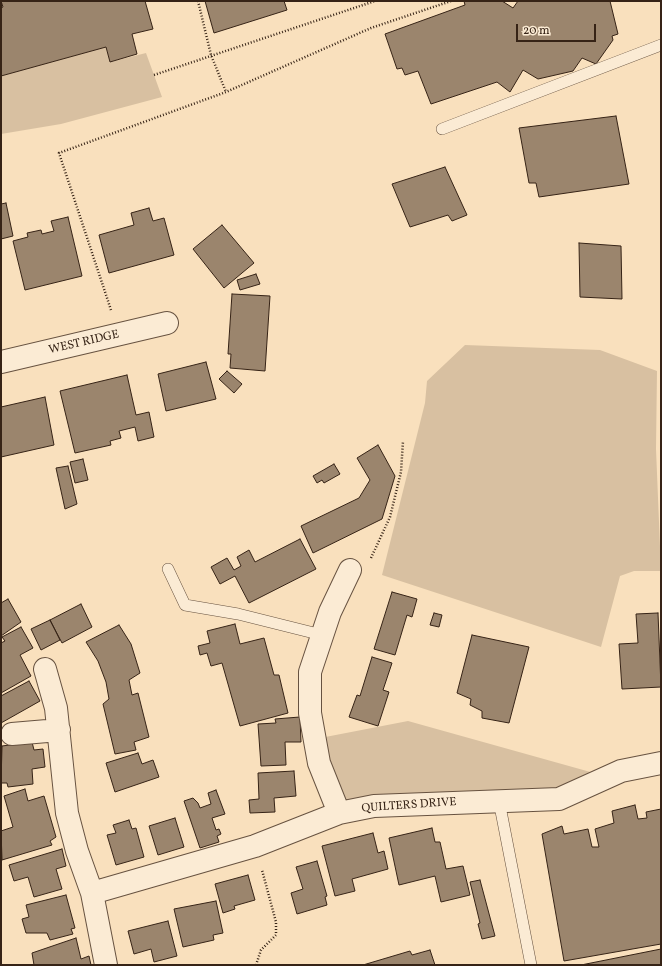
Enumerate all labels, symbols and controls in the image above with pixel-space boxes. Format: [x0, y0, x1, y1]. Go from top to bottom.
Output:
scale bar [518, 16, 598, 42]
text: 20 m [523, 23, 550, 39]
street label: WEST RIDGE [47, 328, 121, 358]
street label: QUILTERS DRIVE [361, 795, 457, 817]

